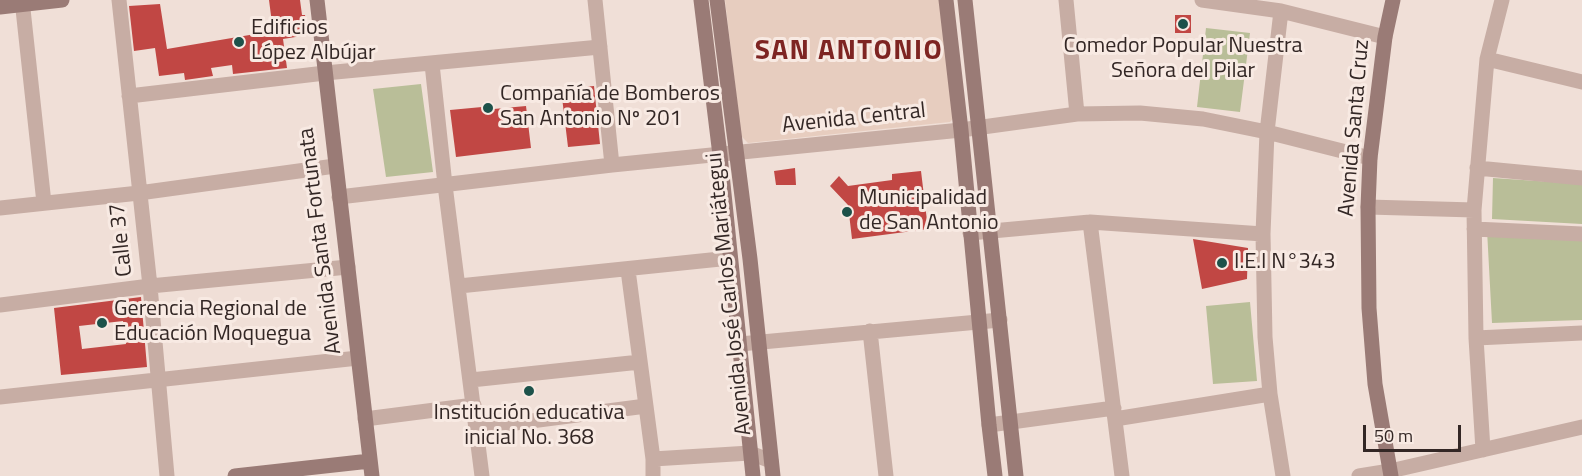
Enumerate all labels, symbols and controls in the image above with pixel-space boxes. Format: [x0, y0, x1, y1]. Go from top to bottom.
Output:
place label: Edificios López Albújar [251, 16, 375, 68]
marker: Comedor Popular Nuestra Señora del Pilar [1176, 17, 1190, 31]
place label: Comedor Popular Nuestra Señora del Pilar [1063, 34, 1303, 86]
marker: Edificios López Albújar [232, 35, 246, 49]
district label: SAN ANTONIO [755, 35, 943, 69]
street label: Avenida Santa Cruz [1334, 38, 1376, 218]
place label: Compañía de Bomberos San Antonio Nº 201 [500, 82, 720, 134]
street label: Avenida Central [781, 98, 927, 140]
marker: Compañía de Bomberos San Antonio Nº 201 [481, 101, 495, 115]
street label: Avenida Santa Fortunata [294, 126, 348, 356]
street label: Avenida José Carlos Mariátegui [702, 151, 758, 437]
place label: Municipalidad de San Antonio [859, 186, 999, 237]
street label: Calle 37 [105, 202, 139, 278]
marker: Municipalidad de San Antonio [840, 205, 854, 219]
place label: I.E.I N°343 [1234, 250, 1335, 276]
marker: I.E.I N°343 [1215, 256, 1229, 270]
place label: Gerencia Regional de Educación Moquegua [114, 297, 311, 348]
marker: Gerencia Regional de Educación Moquegua [95, 316, 109, 330]
marker: Institución educativa inicial No. 368 [522, 384, 536, 398]
place label: Institución educativa inicial No. 368 [433, 401, 625, 452]
scale bar [1366, 413, 1464, 451]
text: 50 m [1374, 422, 1413, 449]

